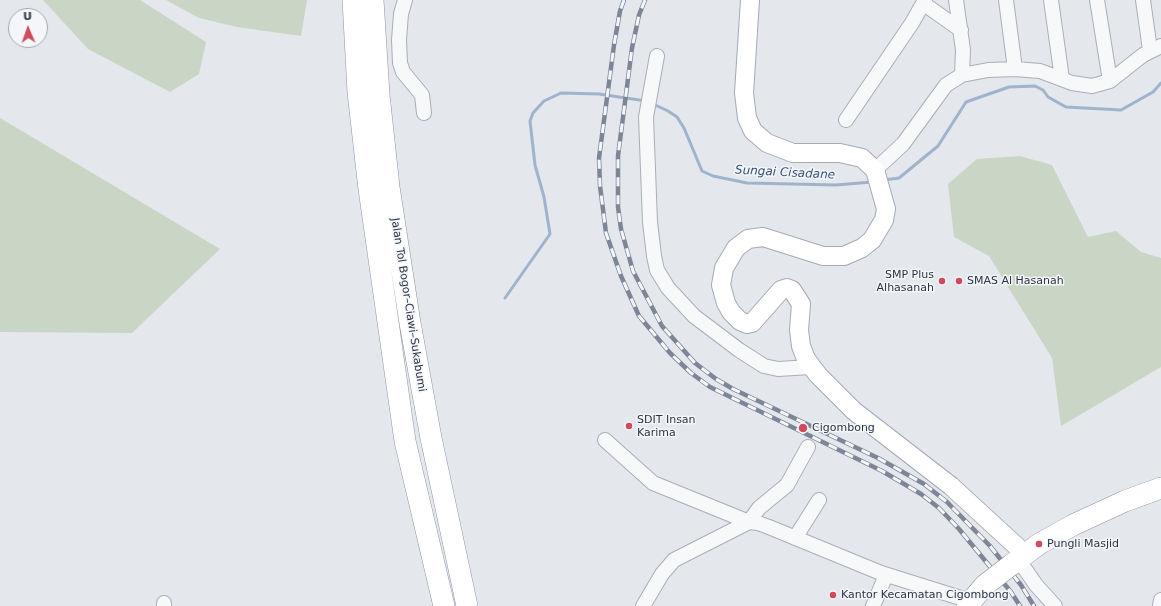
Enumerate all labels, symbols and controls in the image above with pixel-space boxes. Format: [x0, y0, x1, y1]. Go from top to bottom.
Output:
north arrow [8, 8, 48, 48]
text: U [23, 10, 32, 23]
water label: Sungai Cisadane [735, 163, 835, 183]
street label: Jalan Tol Bogor–Ciawi–Sukabumi [388, 217, 428, 393]
place label: SMP Plus Alhasanah [877, 268, 934, 294]
place label: SMAS Al Hasanah [967, 274, 1064, 288]
marker: SMP Plus Alhasanah [937, 276, 947, 286]
marker: SMAS Al Hasanah [954, 276, 964, 286]
place label: SDIT Insan Karima [637, 413, 696, 439]
marker: SDIT Insan Karima [624, 421, 634, 431]
place label: Cigombong [812, 421, 875, 435]
marker: Cigombong [797, 422, 809, 434]
place label: Pungli Masjid [1047, 537, 1119, 551]
marker: Pungli Masjid [1034, 539, 1044, 549]
place label: Kantor Kecamatan Cigombong [841, 588, 1009, 602]
marker: Kantor Kecamatan Cigombong [828, 590, 838, 600]

